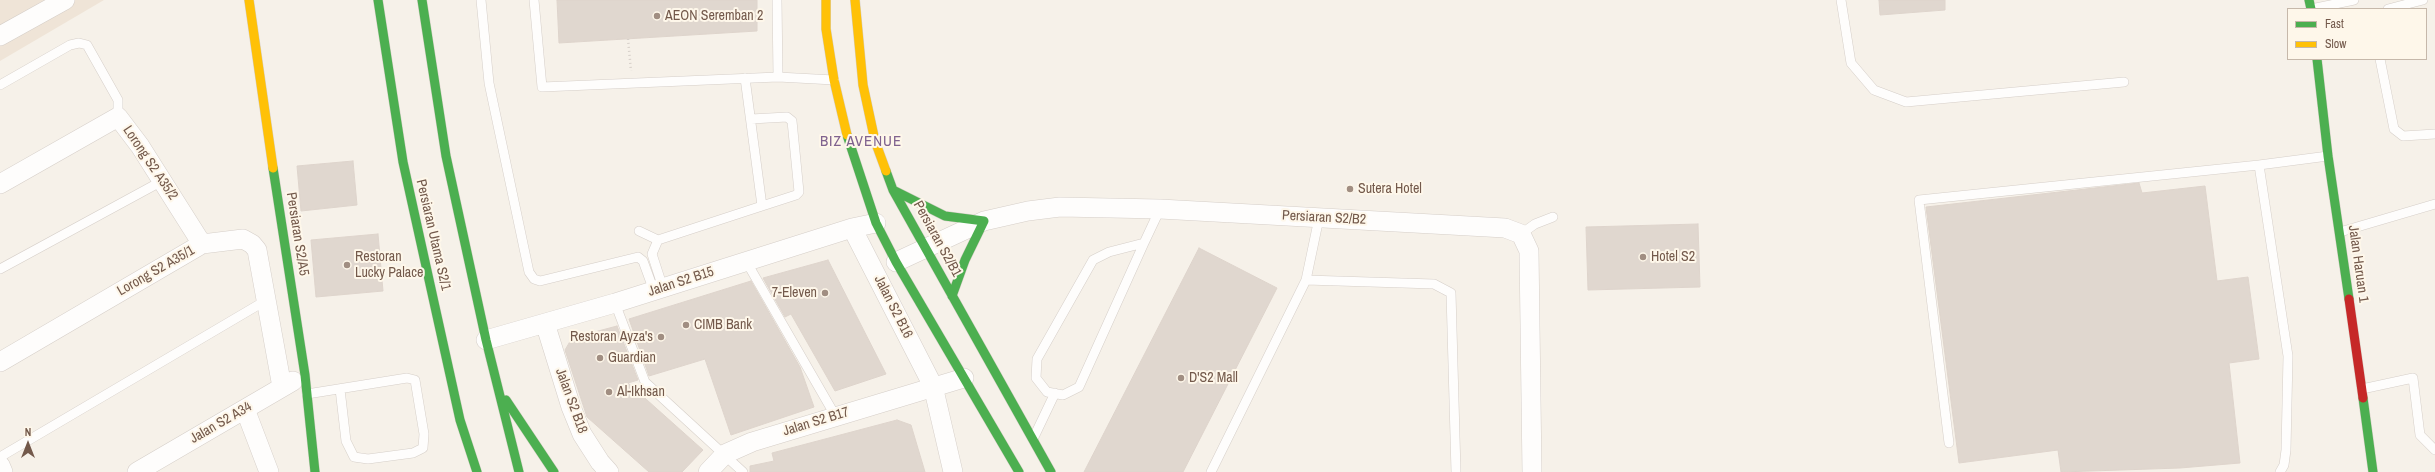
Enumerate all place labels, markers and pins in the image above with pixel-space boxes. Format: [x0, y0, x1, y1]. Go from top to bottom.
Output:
place label: AEON Seremban 2 [665, 8, 763, 24]
marker: AEON Seremban 2 [652, 11, 662, 21]
place label: Sutera Hotel [1358, 181, 1422, 197]
marker: Sutera Hotel [1345, 184, 1355, 194]
place label: Restoran Lucky Palace [355, 249, 423, 282]
place label: Hotel S2 [1651, 249, 1695, 265]
marker: Hotel S2 [1638, 252, 1648, 262]
marker: Restoran Lucky Palace [342, 260, 352, 270]
place label: 7-Eleven [772, 285, 817, 301]
marker: 7-Eleven [820, 288, 830, 298]
place label: CIMB Bank [694, 317, 752, 333]
marker: CIMB Bank [681, 320, 691, 330]
place label: Restoran Ayza's [570, 329, 653, 345]
marker: Restoran Ayza's [656, 332, 666, 342]
place label: Guardian [608, 350, 656, 366]
marker: Guardian [595, 353, 605, 363]
place label: D'S2 Mall [1189, 370, 1238, 386]
marker: D'S2 Mall [1176, 373, 1186, 383]
place label: Al-Ikhsan [617, 384, 665, 400]
marker: Al-Ikhsan [604, 387, 614, 397]

